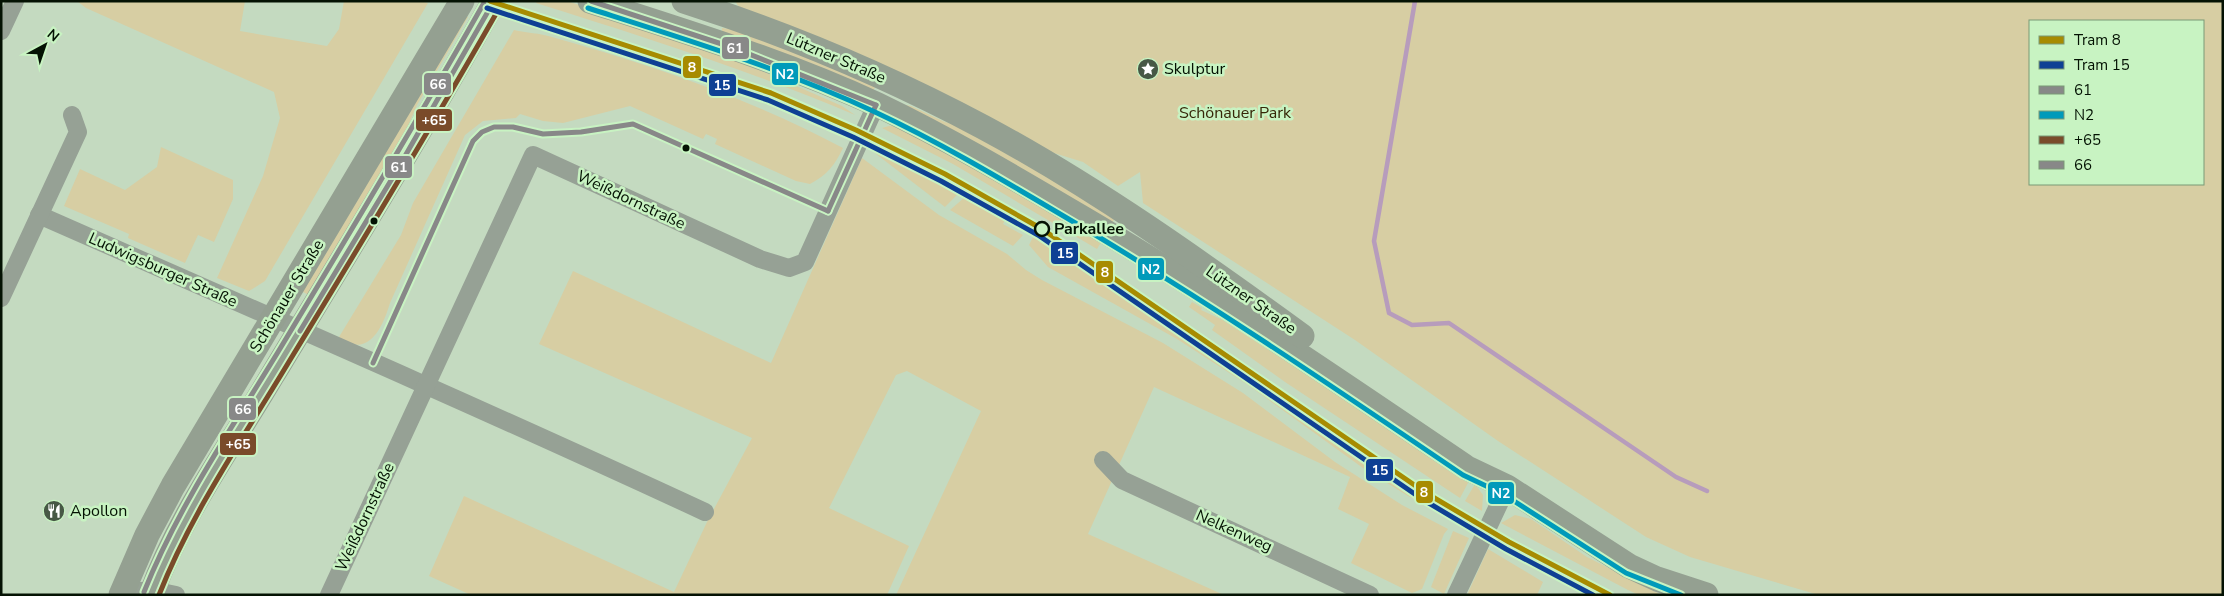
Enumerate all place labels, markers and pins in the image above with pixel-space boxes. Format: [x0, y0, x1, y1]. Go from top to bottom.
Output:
place icon: Skulptur [1136, 57, 1160, 81]
place label: Skulptur [1164, 58, 1225, 80]
unlabelled marker [681, 143, 691, 153]
unlabelled marker [369, 216, 379, 226]
place label: Parkallee [1054, 218, 1124, 240]
marker: Parkallee [1034, 221, 1050, 237]
restaurant icon: Apollon [42, 499, 66, 523]
place label: Apollon [70, 500, 127, 522]

